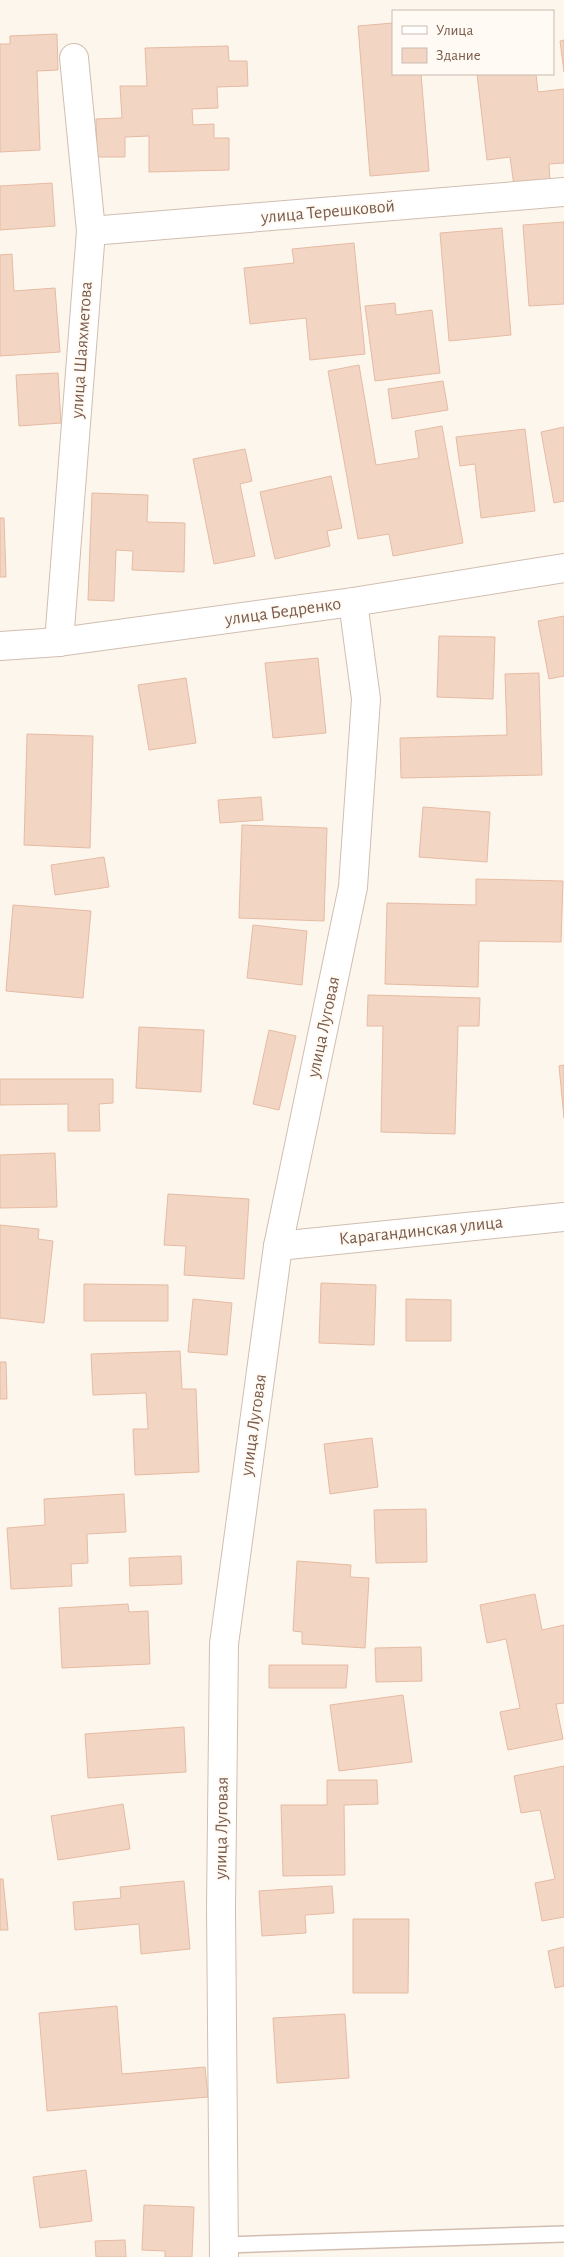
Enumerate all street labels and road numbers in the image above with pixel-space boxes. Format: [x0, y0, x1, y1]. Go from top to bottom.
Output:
street label: улица Терешковой [259, 197, 396, 227]
street label: улица Шаяхметова [68, 281, 96, 420]
street label: улица Бедренко [223, 595, 342, 629]
street label: улица Луговая [304, 975, 343, 1080]
street label: Карагандинская улица [338, 1213, 504, 1249]
street label: улица Луговая [238, 1373, 270, 1478]
street label: улица Луговая [212, 1776, 232, 1881]

